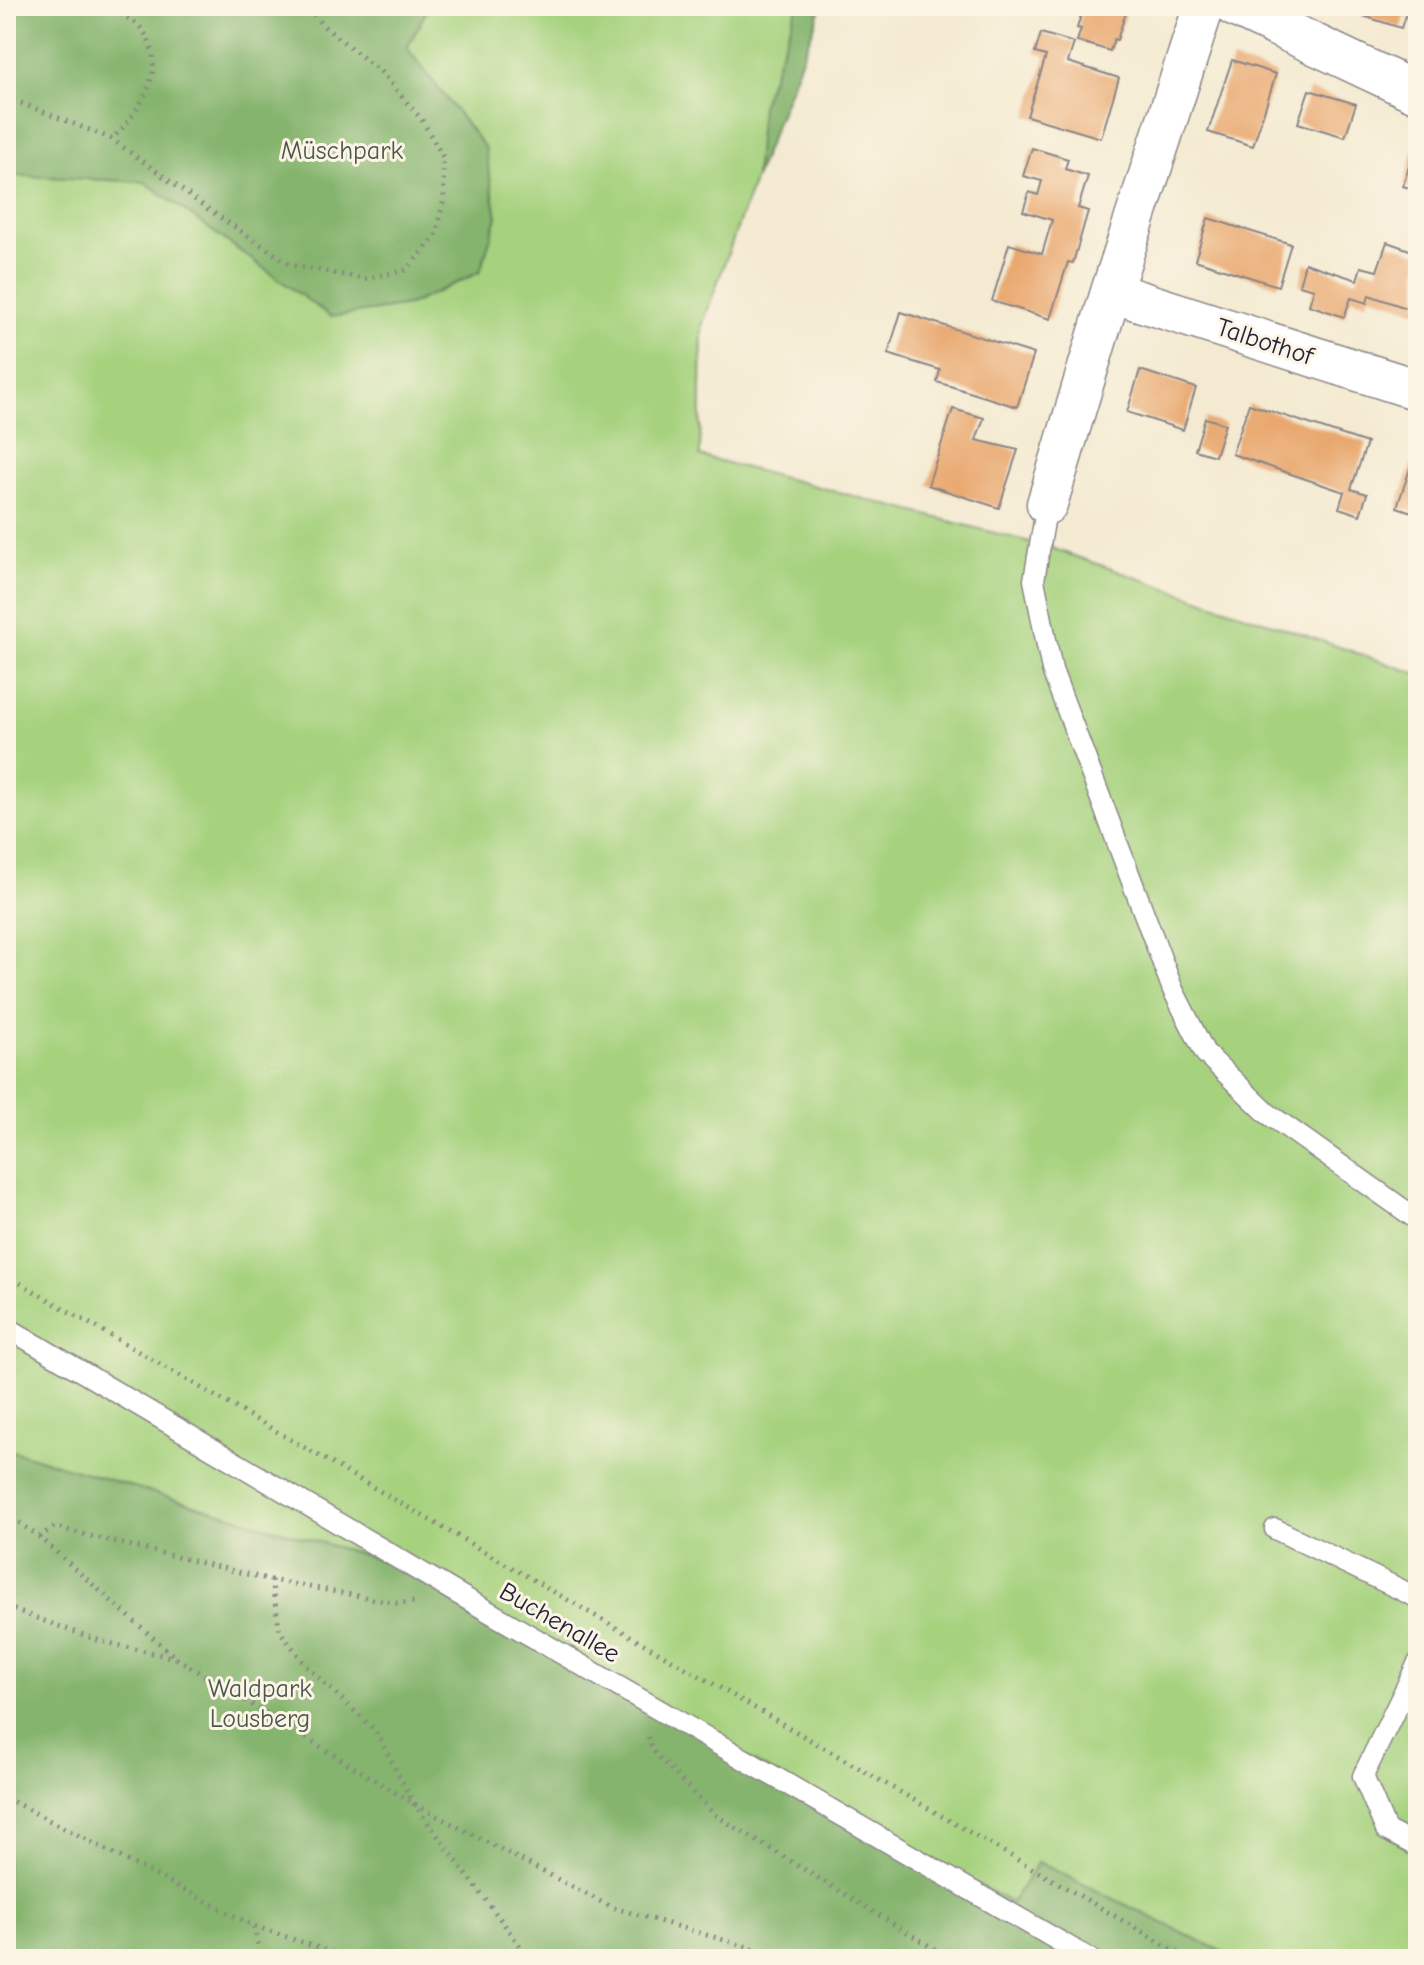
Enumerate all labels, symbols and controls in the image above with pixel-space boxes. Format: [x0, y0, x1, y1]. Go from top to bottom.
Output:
park label: Müschpark [281, 136, 404, 166]
street label: Talbothof [1213, 312, 1319, 372]
street label: Buchenallee [494, 1576, 625, 1669]
park label: Waldpark Lousberg [208, 1674, 312, 1734]

